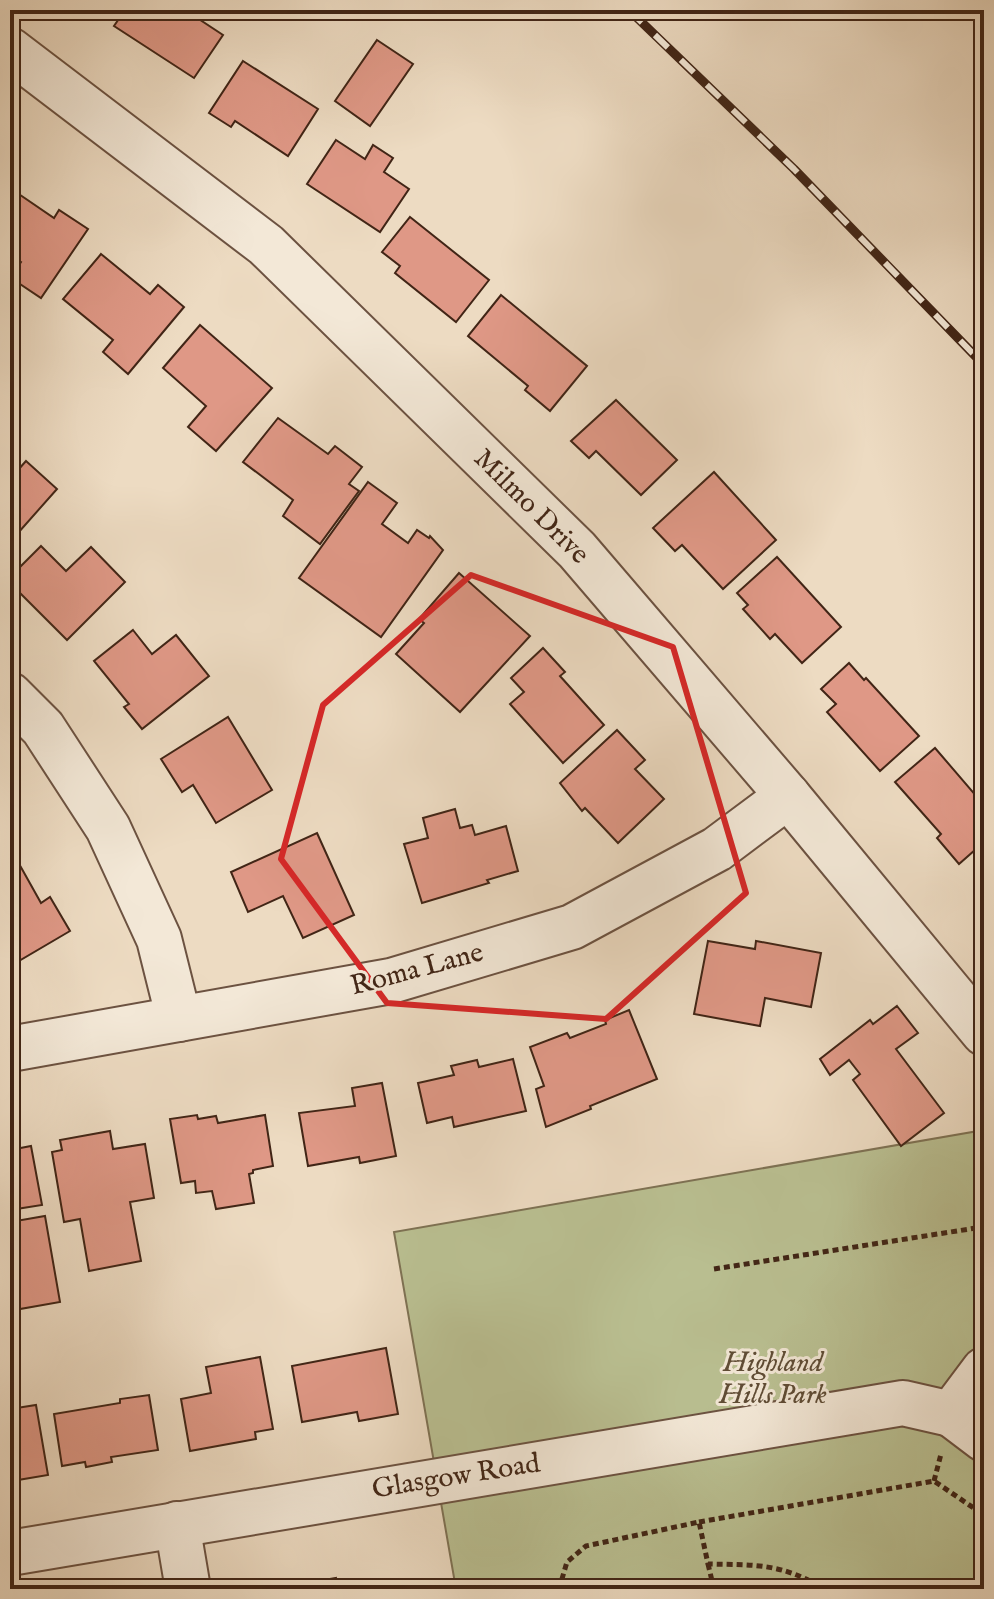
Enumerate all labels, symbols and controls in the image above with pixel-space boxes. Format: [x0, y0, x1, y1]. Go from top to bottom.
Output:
street label: Milmo Drive [466, 442, 596, 572]
street label: Roma Lane [347, 935, 487, 1004]
park label: Highland Hills Park [718, 1346, 827, 1413]
street label: Glasgow Road [370, 1446, 543, 1508]

